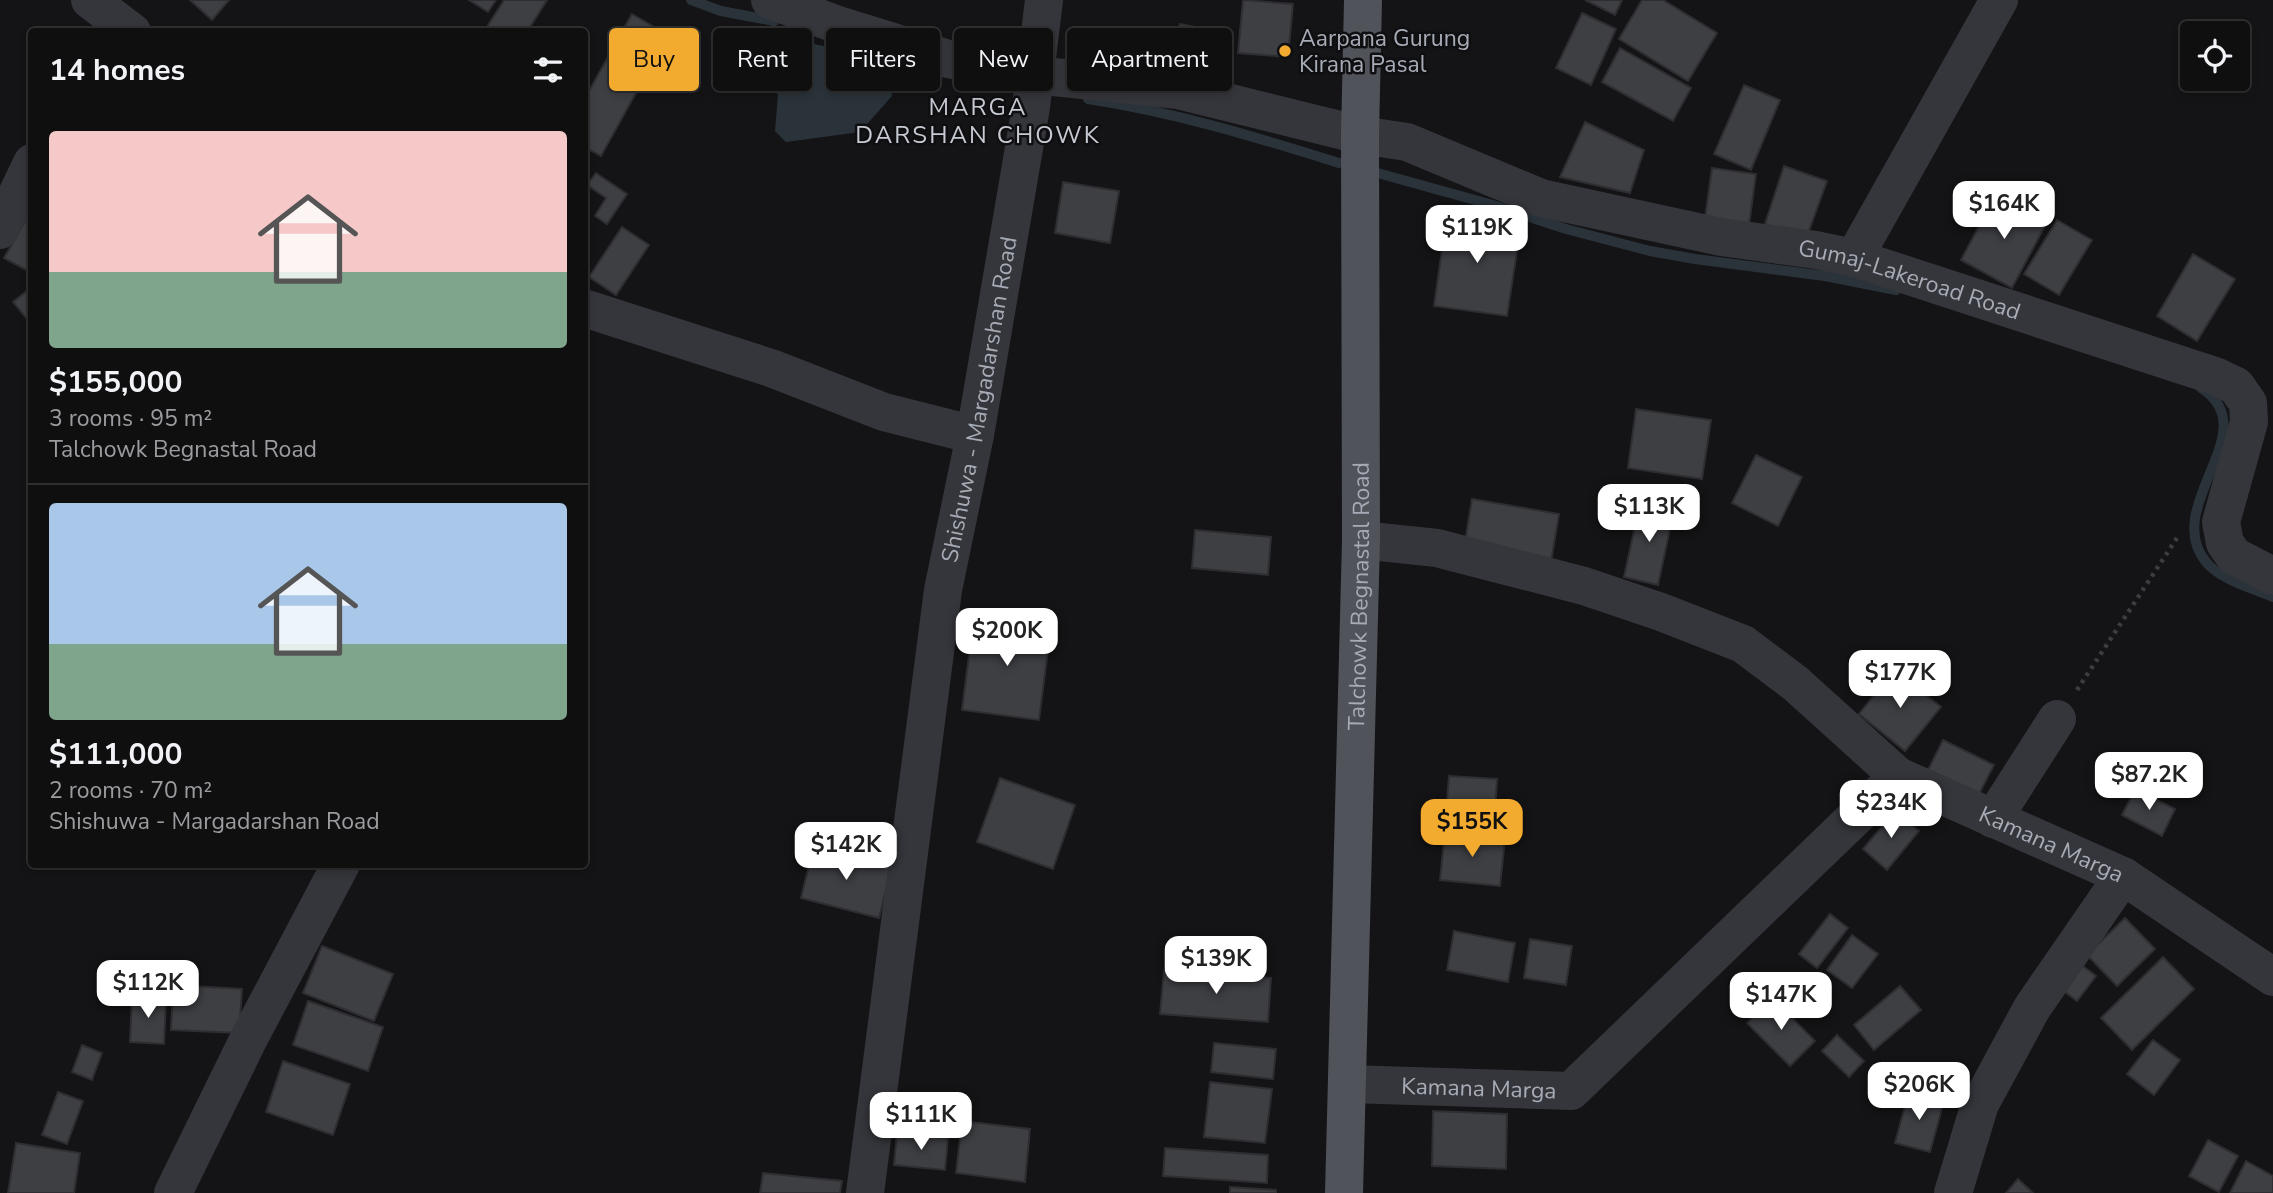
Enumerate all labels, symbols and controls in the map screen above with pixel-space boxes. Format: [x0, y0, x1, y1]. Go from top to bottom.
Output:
map controls [2180, 21, 2250, 91]
button: locate [2180, 21, 2250, 91]
place label: Aarpana Gurung Kirana Pasal [1299, 23, 1470, 80]
chip: Buy [609, 28, 699, 91]
chip: Rent [713, 28, 812, 91]
chip: Filters [826, 28, 940, 91]
chip: New [954, 28, 1053, 91]
chip: Apartment [1067, 28, 1232, 91]
marker: Aarpana Gurung Kirana Pasal [1277, 43, 1293, 59]
text: 14 homes [49, 50, 185, 91]
icon: filters [529, 51, 567, 89]
district label: MARGA DARSHAN CHOWK [855, 91, 1101, 151]
icon: home [245, 176, 371, 302]
pin: $164K [1955, 182, 2053, 241]
text: $164K [1969, 188, 2039, 219]
pin: $119K [1428, 205, 1526, 265]
text: $119K [1442, 212, 1512, 243]
street label: Gumaj-Lakeroad Road [1797, 232, 2025, 327]
street label: Shishuwa - Margadarshan Road [934, 234, 1024, 565]
text: $155,000 [49, 362, 182, 403]
text: 3 rooms · 95 m² [49, 403, 212, 434]
text: Talchowk Begnastal Road [49, 434, 317, 465]
street label: Talchowk Begnastal Road [1341, 462, 1377, 731]
pin: $113K [1600, 484, 1698, 544]
text: $113K [1614, 491, 1684, 522]
icon: home [245, 548, 371, 674]
pin: $200K [958, 608, 1056, 668]
text: $200K [972, 615, 1042, 646]
pin: $177K [1851, 650, 1949, 710]
text: $177K [1865, 657, 1935, 688]
text: $111,000 [49, 734, 182, 775]
pin: $87.2K [2092, 752, 2206, 812]
text: $87.2K [2111, 759, 2187, 790]
text: 2 rooms · 70 m² [49, 775, 212, 806]
pin: $234K [1842, 780, 1940, 840]
text: $234K [1856, 787, 1926, 818]
street label: Kamana Marga [1974, 798, 2129, 890]
pin: $155K [1423, 800, 1521, 859]
text: Shishuwa - Margadarshan Road [49, 806, 380, 837]
text: $155K [1437, 806, 1507, 837]
pin: $142K [797, 822, 895, 882]
text: $142K [811, 829, 881, 860]
pin: $139K [1167, 936, 1265, 996]
text: $139K [1181, 943, 1251, 974]
pin: $112K [99, 960, 197, 1020]
text: $112K [113, 967, 183, 998]
pin: $147K [1732, 972, 1830, 1032]
text: $147K [1746, 979, 1816, 1010]
pin: $206K [1870, 1062, 1968, 1122]
text: $206K [1884, 1069, 1954, 1100]
street label: Kamana Marga [1401, 1070, 1557, 1106]
pin: $111K [872, 1092, 970, 1152]
text: $111K [886, 1099, 956, 1130]

